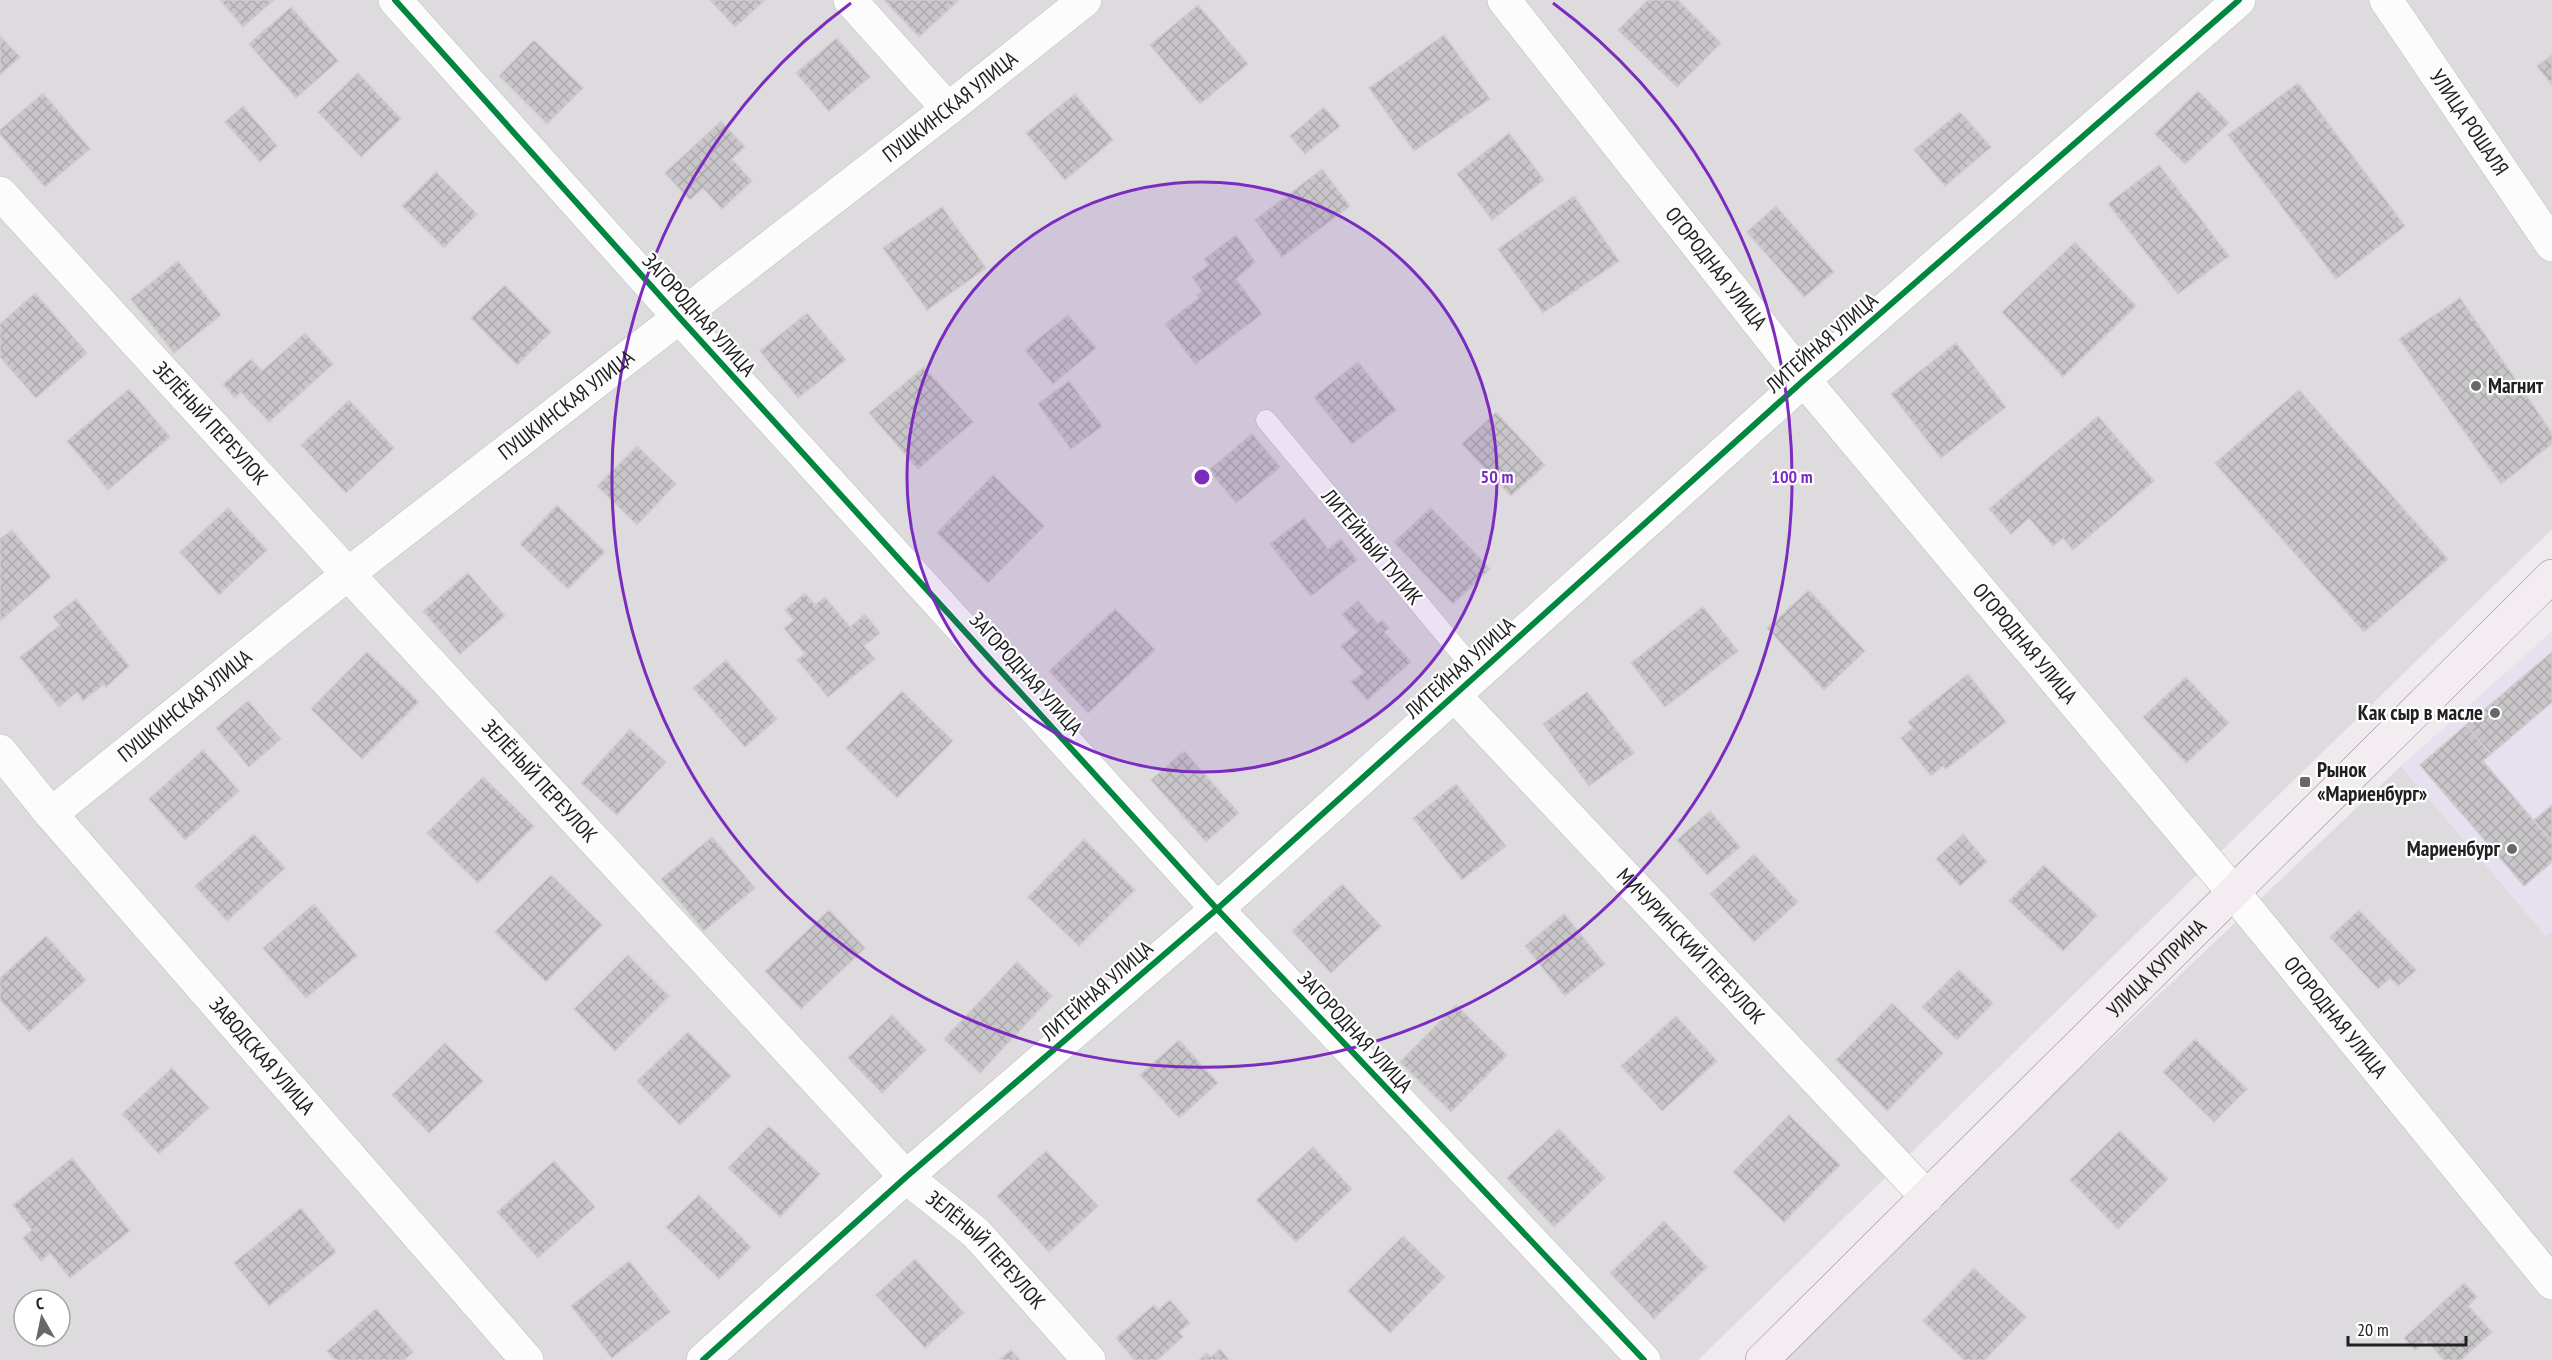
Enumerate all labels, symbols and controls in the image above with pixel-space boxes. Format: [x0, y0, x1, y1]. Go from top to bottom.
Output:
street label: ПУШКИНСКАЯ УЛИЦА [877, 45, 1023, 168]
street label: УЛИЦА РОШАЛЯ [2424, 64, 2515, 180]
street label: ОГОРОДНАЯ УЛИЦА [1659, 201, 1773, 335]
street label: ЗАГОРОДНАЯ УЛИЦА [637, 247, 762, 382]
street label: ЛИТЕЙНАЯ УЛИЦА [1759, 287, 1883, 399]
street label: ПУШКИНСКАЯ УЛИЦА [493, 343, 639, 466]
street label: ЗЕЛЁНЫЙ ПЕРЕУЛОК [147, 356, 274, 491]
place label: Магнит [2488, 372, 2544, 399]
marker: Магнит [2469, 379, 2483, 393]
text: 50 m [1481, 465, 1513, 488]
text: 100 m [1771, 465, 1813, 488]
centre of rings [1192, 467, 1212, 487]
street label: ЛИТЕЙНЫЙ ТУПИК [1315, 482, 1429, 610]
street label: ОГОРОДНАЯ УЛИЦА [1967, 577, 2084, 709]
street label: ЗАГОРОДНАЯ УЛИЦА [964, 606, 1089, 741]
street label: ЛИТЕЙНАЯ УЛИЦА [1398, 611, 1521, 725]
street label: ПУШКИНСКАЯ УЛИЦА [112, 643, 257, 768]
place label: Как сыр в масле [2358, 699, 2483, 726]
marker: Как сыр в масле [2488, 706, 2502, 720]
street label: ЗЕЛЁНЫЙ ПЕРЕУЛОК [476, 713, 604, 848]
place label: Рынок «Мариенбург» [2317, 756, 2428, 807]
marker: Рынок «Мариенбург» [2298, 775, 2312, 789]
place label: Мариенбург [2407, 835, 2501, 862]
marker: Мариенбург [2505, 842, 2519, 856]
street label: МИЧУРИНСКИЙ ПЕРЕУЛОК [1611, 862, 1771, 1029]
street label: УЛИЦА КУПРИНА [2101, 913, 2212, 1023]
street label: ЛИТЕЙНАЯ УЛИЦА [1034, 935, 1158, 1047]
street label: ОГОРОДНАЯ УЛИЦА [2278, 951, 2393, 1084]
street label: ЗАГОРОДНАЯ УЛИЦА [1292, 965, 1419, 1098]
street label: ЗАВОДСКАЯ УЛИЦА [204, 991, 321, 1120]
street label: ЗЕЛЁНЫЙ ПЕРЕУЛОК [921, 1184, 1052, 1315]
north arrow [12, 1288, 72, 1348]
text: С [34, 1293, 46, 1314]
scale bar [2348, 1309, 2466, 1347]
text: 20 m [2357, 1318, 2389, 1341]

